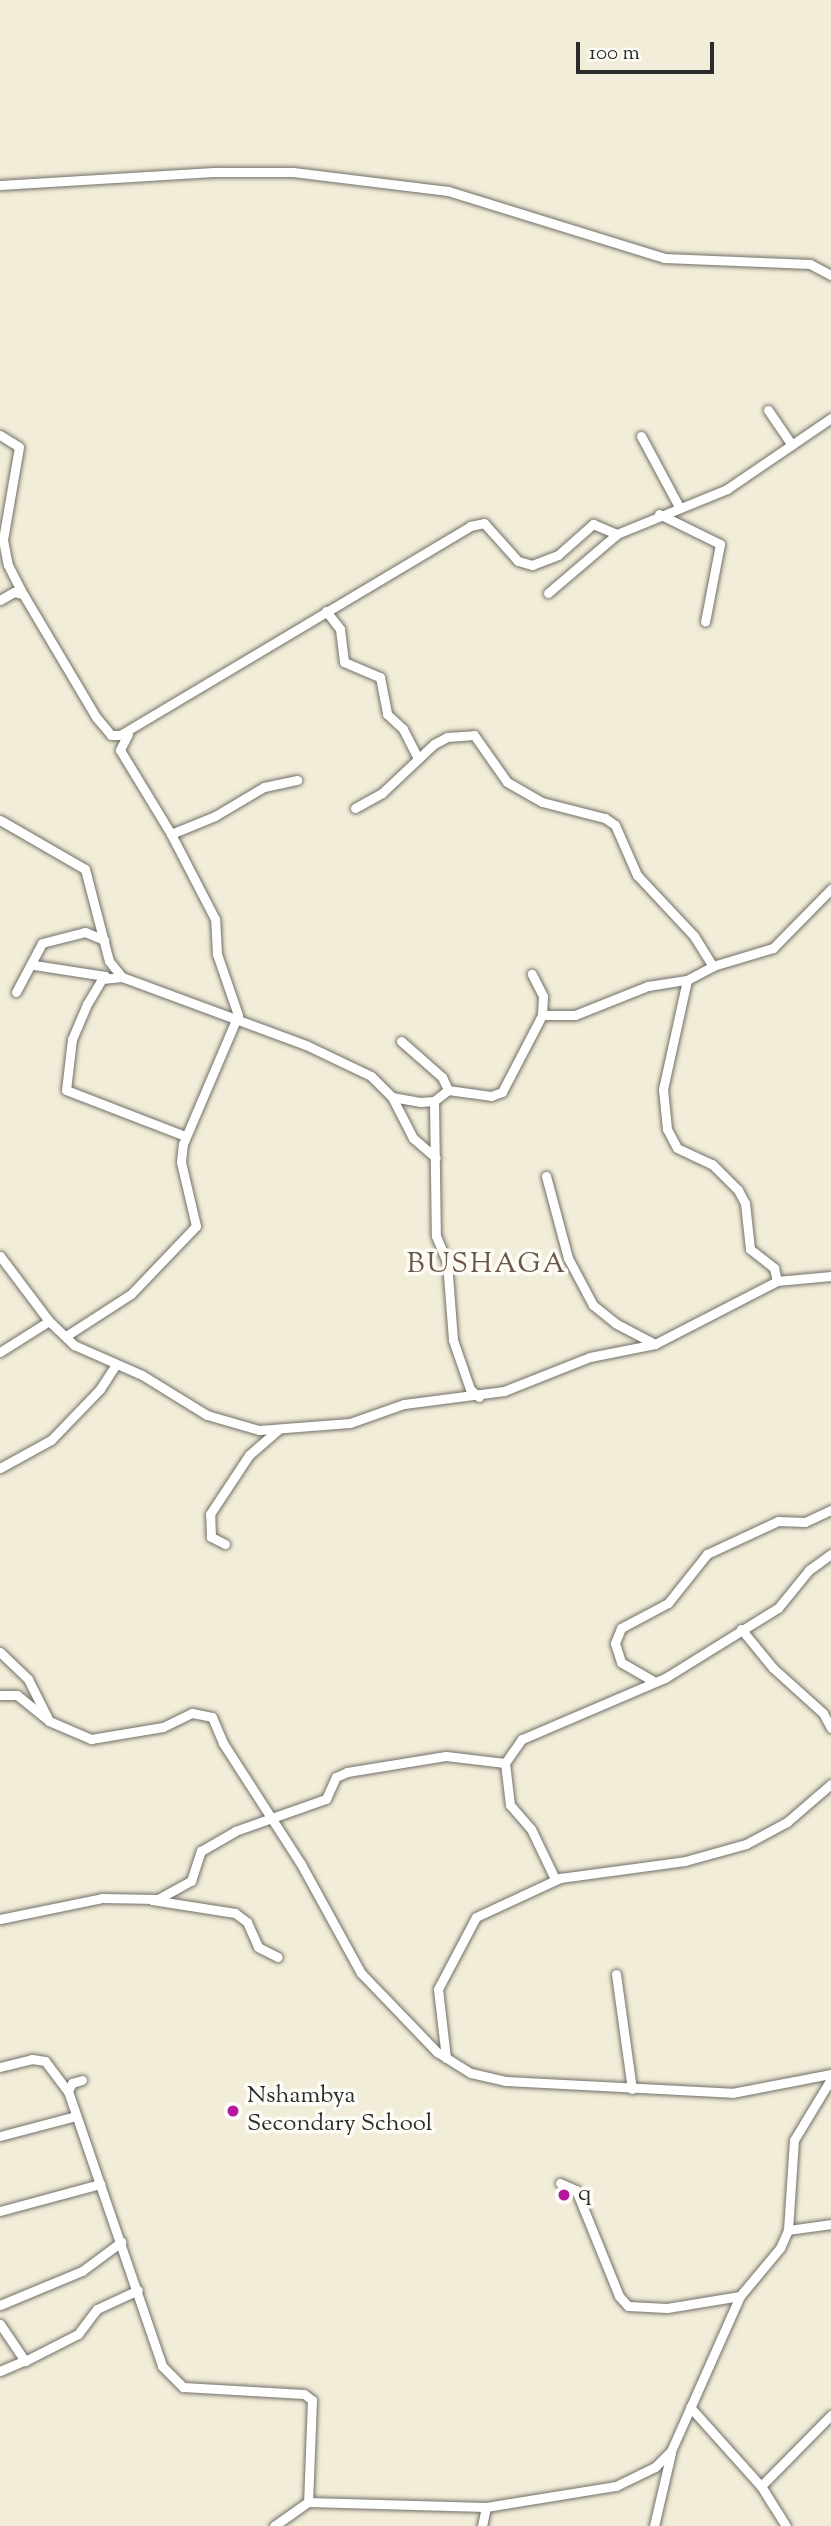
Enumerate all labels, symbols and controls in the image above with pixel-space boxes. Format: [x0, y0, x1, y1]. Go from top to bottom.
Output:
scale bar [579, 28, 717, 72]
text: 100 m [589, 39, 640, 69]
district label: BUSHAGA [408, 1248, 566, 1282]
place label: Nshambya Secondary School [247, 2083, 432, 2139]
marker: Nshambya Secondary School [225, 2103, 241, 2119]
place label: q [578, 2181, 591, 2209]
marker: q [556, 2187, 572, 2203]

